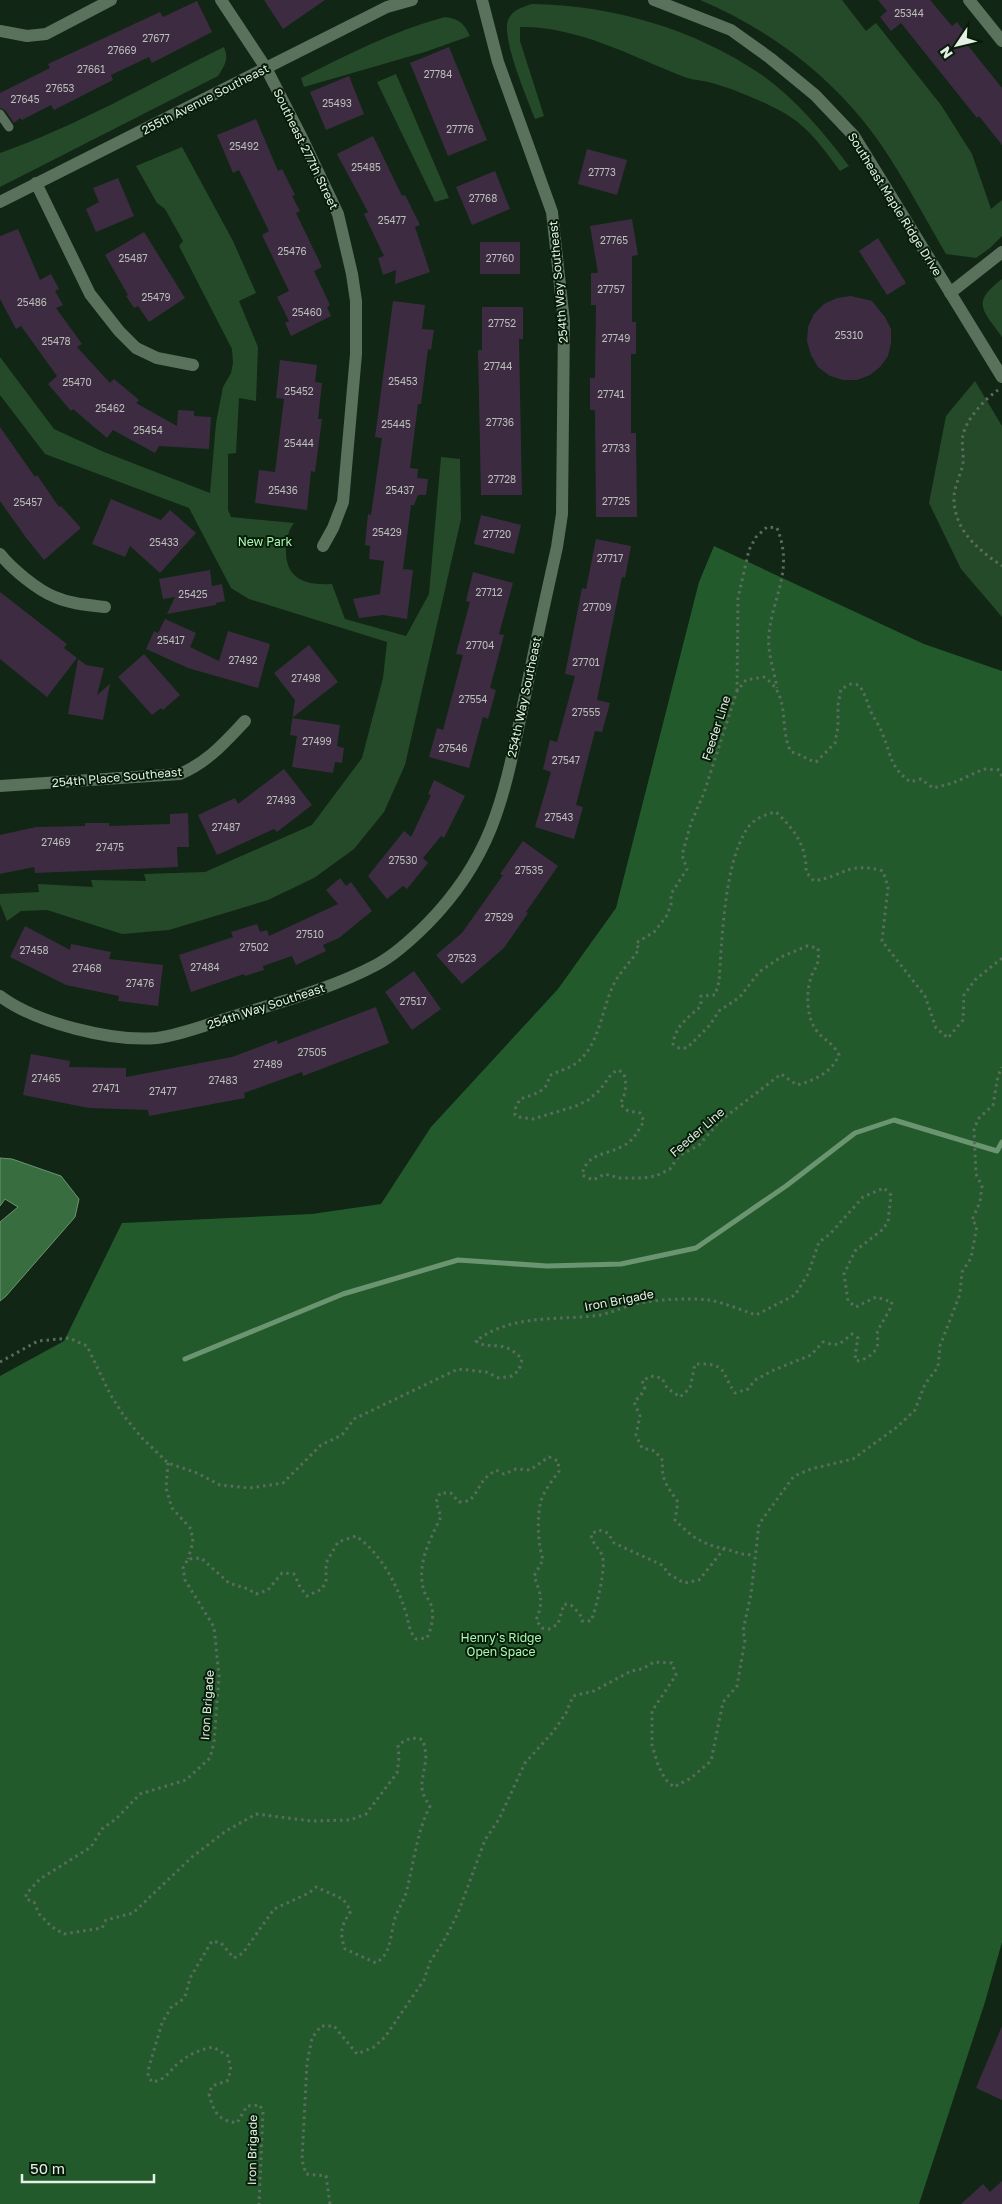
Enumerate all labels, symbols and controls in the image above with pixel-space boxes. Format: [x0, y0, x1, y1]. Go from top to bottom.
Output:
house number: 25344 [894, 7, 924, 19]
north arrow [932, 20, 982, 70]
house number: 27677 [142, 32, 170, 44]
house number: 27669 [107, 44, 137, 56]
text: N [936, 44, 956, 62]
street label: 255th Avenue Southeast [139, 60, 271, 138]
house number: 27661 [77, 63, 105, 75]
house number: 27784 [424, 68, 452, 80]
house number: 27653 [46, 82, 75, 94]
street label: Southeast 277th Street [270, 86, 342, 212]
house number: 27645 [10, 93, 40, 105]
house number: 25493 [322, 97, 352, 109]
house number: 27776 [446, 123, 474, 135]
street label: Southeast Maple Ridge Drive [845, 130, 945, 278]
house number: 25492 [229, 140, 259, 152]
house number: 25485 [351, 161, 381, 173]
house number: 27773 [588, 166, 616, 178]
house number: 27768 [469, 192, 497, 204]
house number: 25477 [378, 214, 406, 226]
street label: 254th Way Southeast [545, 220, 571, 344]
house number: 27765 [600, 234, 628, 246]
house number: 25476 [277, 245, 307, 257]
house number: 25487 [118, 252, 148, 264]
house number: 27760 [486, 252, 514, 264]
house number: 27757 [597, 283, 625, 295]
house number: 25479 [141, 291, 171, 303]
house number: 25486 [17, 296, 47, 308]
house number: 25460 [292, 306, 322, 318]
house number: 27752 [488, 317, 516, 329]
house number: 25310 [835, 329, 863, 341]
house number: 27749 [602, 332, 630, 344]
house number: 25478 [41, 335, 71, 347]
house number: 27744 [484, 360, 512, 372]
house number: 25453 [388, 375, 418, 387]
house number: 25470 [62, 376, 92, 388]
house number: 25452 [284, 385, 314, 397]
house number: 27741 [597, 388, 625, 400]
house number: 25462 [95, 402, 125, 414]
house number: 27736 [486, 416, 514, 428]
house number: 25445 [381, 418, 411, 430]
house number: 25454 [133, 424, 163, 436]
house number: 25444 [284, 437, 314, 449]
house number: 27733 [602, 442, 630, 454]
house number: 27728 [488, 473, 516, 485]
house number: 25436 [268, 484, 298, 496]
house number: 25437 [386, 484, 414, 496]
house number: 27725 [602, 495, 630, 507]
house number: 25457 [14, 496, 42, 508]
house number: 25429 [372, 526, 402, 538]
house number: 27720 [483, 528, 511, 540]
park label: New Park [238, 534, 293, 549]
house number: 25433 [149, 536, 179, 548]
house number: 27717 [597, 552, 623, 564]
house number: 27712 [475, 586, 503, 598]
house number: 25425 [178, 588, 208, 600]
house number: 27709 [583, 601, 611, 613]
house number: 25417 [157, 634, 185, 646]
street label: 254th Way Southeast [504, 635, 544, 759]
house number: 27704 [466, 639, 494, 651]
house number: 27492 [228, 654, 258, 666]
house number: 27701 [572, 656, 600, 668]
house number: 27498 [291, 672, 321, 684]
house number: 27554 [459, 693, 487, 705]
street label: Feeder Line [698, 694, 734, 762]
house number: 27555 [572, 706, 600, 718]
house number: 27499 [302, 735, 332, 747]
house number: 27546 [438, 742, 468, 754]
house number: 27547 [552, 754, 580, 766]
street label: 254th Place Southeast [51, 764, 183, 790]
house number: 27493 [266, 794, 296, 806]
house number: 27543 [545, 811, 574, 823]
house number: 27487 [212, 821, 240, 833]
house number: 27469 [41, 836, 71, 848]
house number: 27475 [96, 841, 124, 853]
house number: 27530 [389, 854, 417, 866]
house number: 27535 [515, 864, 543, 876]
house number: 27529 [485, 911, 513, 923]
house number: 27510 [296, 928, 324, 940]
house number: 27502 [240, 941, 269, 953]
house number: 27458 [19, 944, 49, 956]
house number: 27523 [448, 952, 476, 964]
house number: 27484 [190, 961, 220, 973]
house number: 27468 [72, 962, 102, 974]
house number: 27476 [126, 977, 154, 989]
street label: 254th Way Southeast [205, 980, 327, 1032]
house number: 27517 [399, 995, 427, 1007]
house number: 27505 [298, 1046, 327, 1058]
house number: 27489 [253, 1058, 283, 1070]
house number: 27465 [31, 1072, 61, 1084]
house number: 27483 [208, 1074, 238, 1086]
house number: 27471 [92, 1082, 120, 1094]
house number: 27477 [149, 1085, 177, 1097]
street label: Feeder Line [667, 1104, 727, 1160]
street label: Iron Brigade [583, 1286, 655, 1314]
park label: Henry's Ridge Open Space [461, 1630, 541, 1659]
street label: Iron Brigade [197, 1669, 217, 1741]
street label: Iron Brigade [244, 2115, 260, 2185]
scale bar [22, 2152, 155, 2184]
text: 50 m [30, 2159, 65, 2177]

